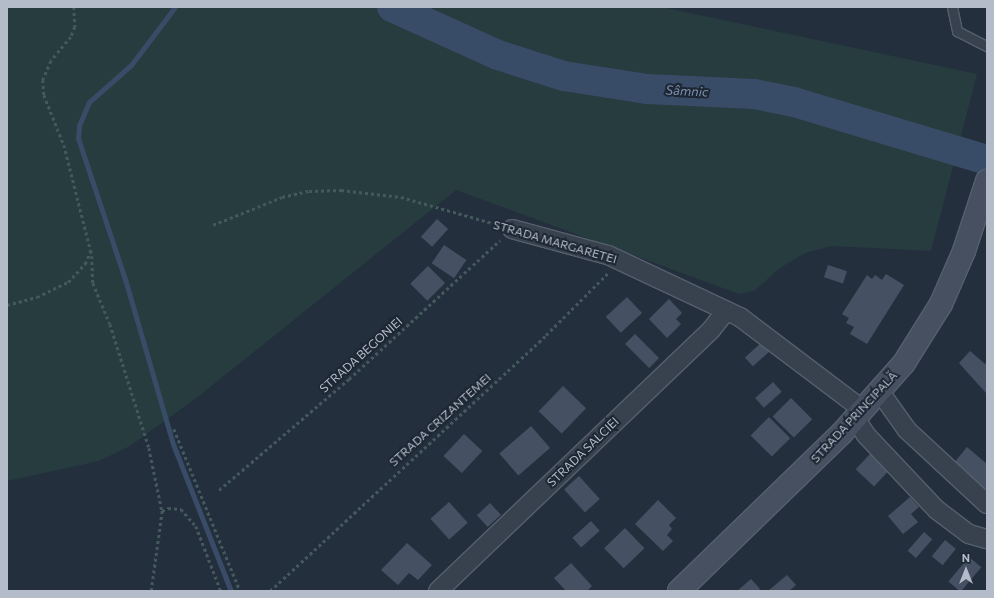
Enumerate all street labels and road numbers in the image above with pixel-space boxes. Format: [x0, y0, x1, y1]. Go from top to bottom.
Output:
street label: STRADA MARGARETEI [492, 217, 618, 267]
street label: STRADA BEGONIEI [317, 314, 405, 396]
street label: STRADA PRINCIPALĂ [808, 368, 900, 466]
street label: STRADA CRIZANTEMEI [386, 371, 494, 469]
street label: STRADA SALCIEI [544, 414, 622, 490]

